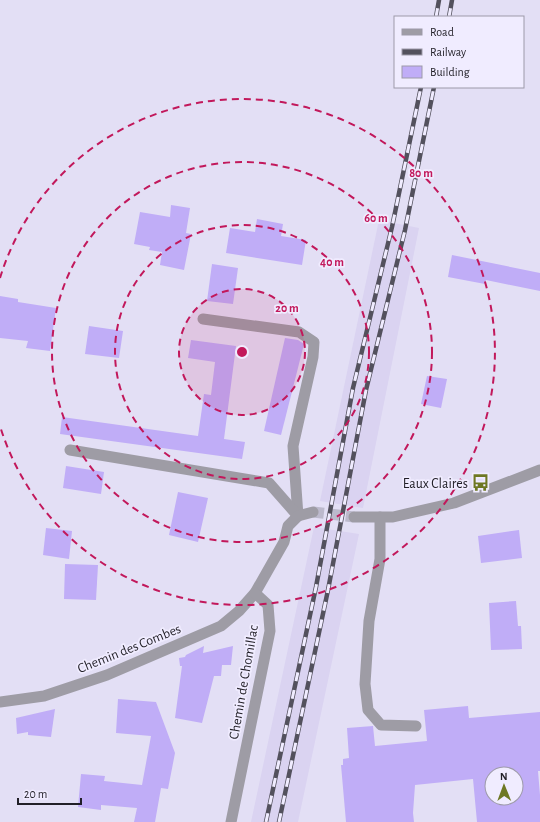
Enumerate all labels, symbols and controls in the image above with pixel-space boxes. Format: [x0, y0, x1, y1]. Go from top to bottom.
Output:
legend [394, 16, 524, 88]
text: Road [430, 26, 454, 38]
text: Railway [430, 46, 466, 59]
text: Building [430, 66, 470, 78]
text: 80 m [409, 167, 433, 179]
text: 60 m [364, 212, 388, 224]
text: 40 m [320, 256, 344, 268]
text: 20 m [275, 302, 299, 314]
centre of rings [235, 345, 249, 359]
bus stop icon: Eaux Claires [471, 473, 491, 493]
place label: Eaux Claires [403, 477, 468, 491]
street label: Chemin des Combes [76, 622, 183, 676]
street label: Chemin de Chomillac [227, 623, 261, 740]
north arrow [484, 766, 524, 806]
text: N [500, 771, 508, 782]
scale bar [18, 780, 81, 806]
text: 20 m [24, 788, 47, 800]

